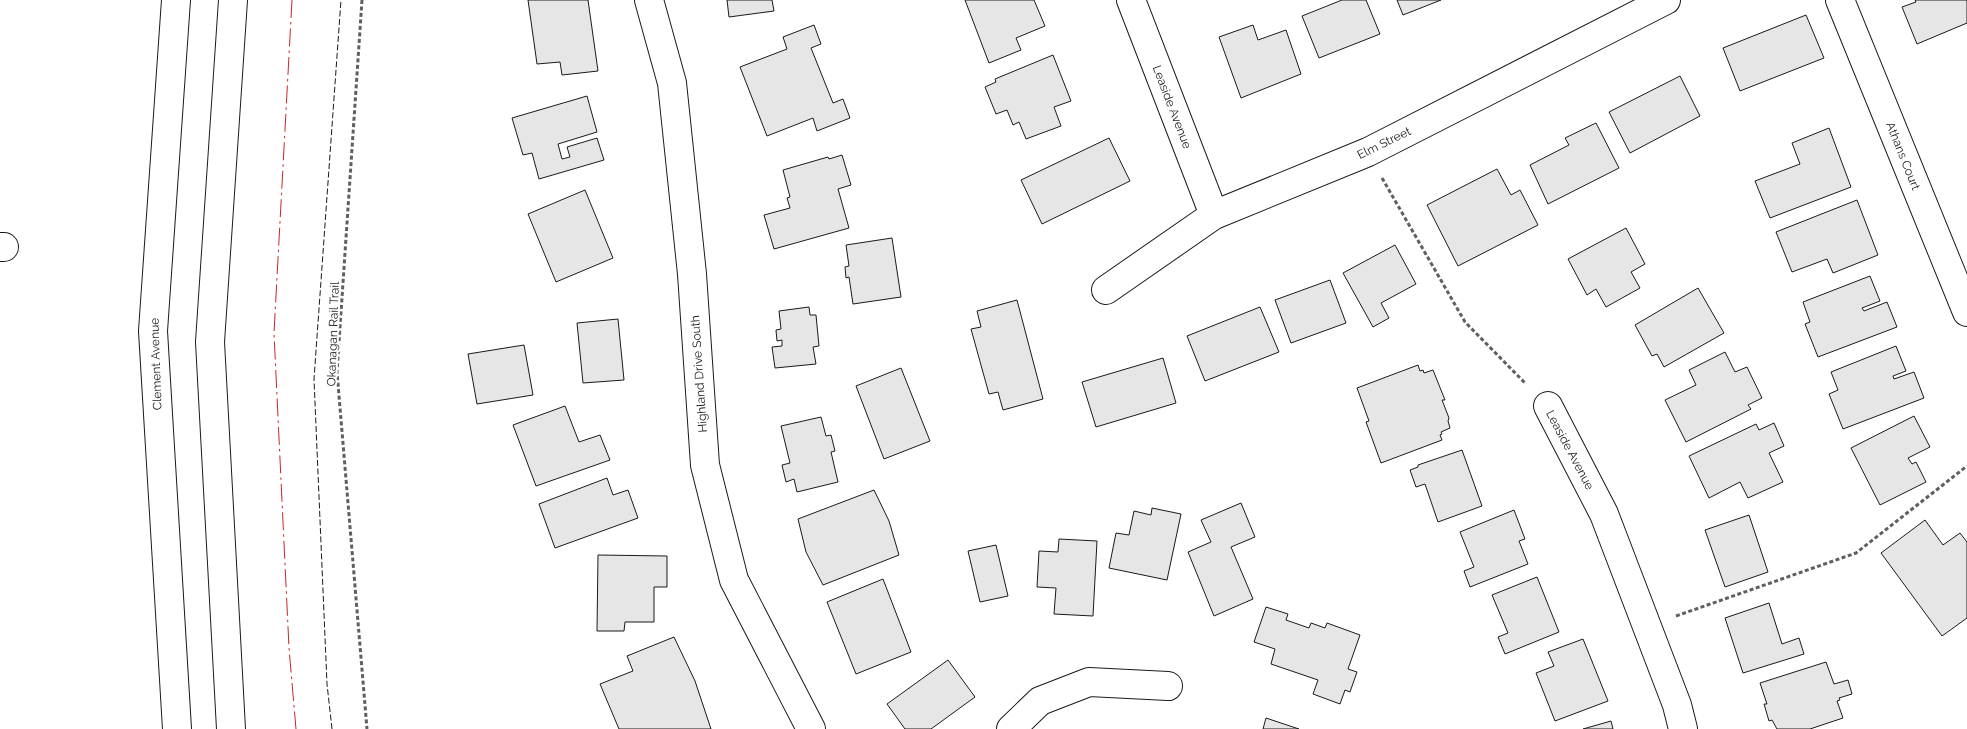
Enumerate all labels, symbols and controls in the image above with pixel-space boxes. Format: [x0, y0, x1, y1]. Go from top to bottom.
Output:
street label: Leaside Avenue [1150, 63, 1194, 151]
street label: Athans Court [1883, 120, 1923, 192]
street label: Elm Street [1355, 124, 1413, 162]
street label: Okanagan Rail Trail [324, 281, 342, 387]
street label: Highland Drive South [688, 315, 710, 433]
street label: Clement Avenue [147, 318, 165, 410]
street label: Leaside Avenue [1543, 408, 1597, 492]

